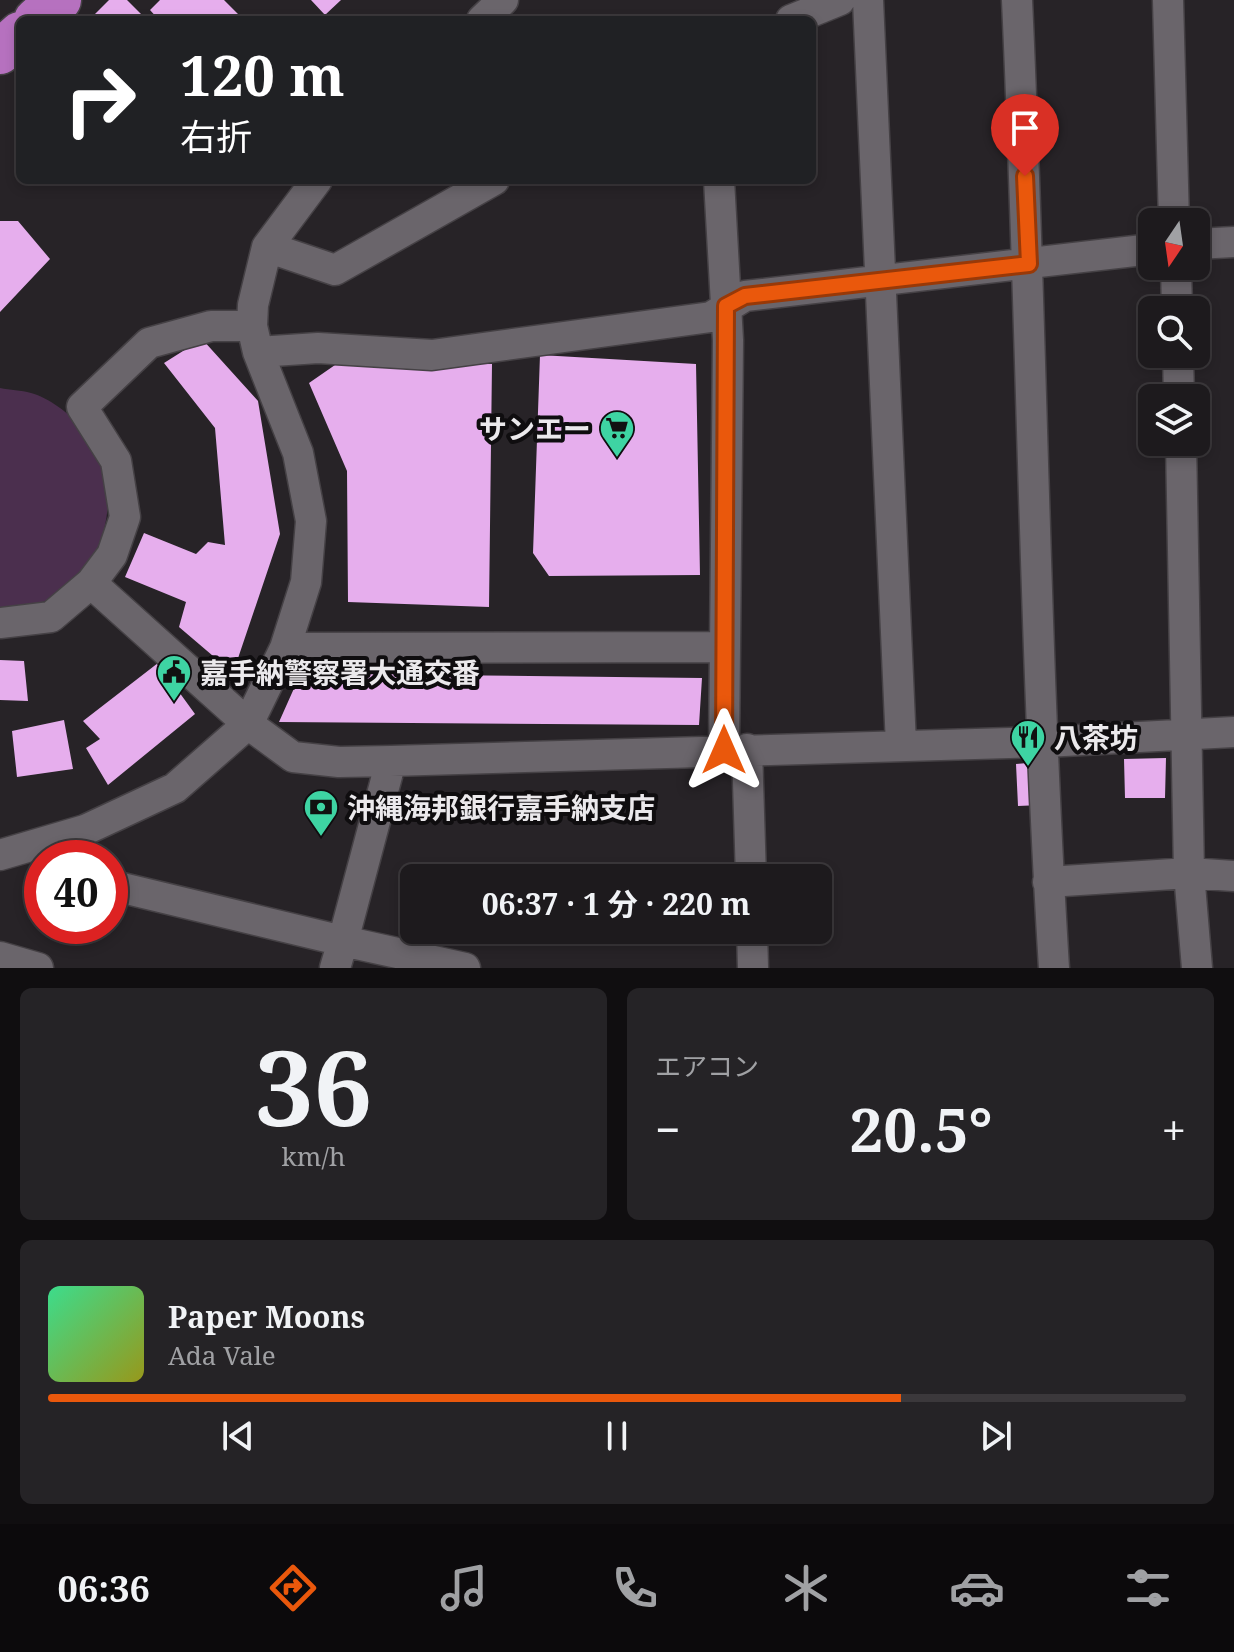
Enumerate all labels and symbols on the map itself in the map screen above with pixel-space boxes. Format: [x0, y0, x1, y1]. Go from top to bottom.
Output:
pin [991, 94, 1059, 176]
north arrow [1138, 208, 1210, 280]
place label: サンエー [479, 409, 591, 447]
supermarket icon: サンエー [598, 409, 636, 459]
public building icon: 嘉手納警察署大通交番 [155, 653, 193, 703]
place label: 嘉手納警察署大通交番 [200, 653, 480, 691]
position arrow [682, 708, 766, 792]
restaurant icon: 八茶坊 [1009, 718, 1047, 768]
place label: 八茶坊 [1054, 718, 1138, 756]
bank icon: 沖縄海邦銀行嘉手納支店 [302, 788, 340, 838]
place label: 沖縄海邦銀行嘉手納支店 [347, 788, 655, 826]
speed limit sign: 40 [24, 840, 128, 944]

